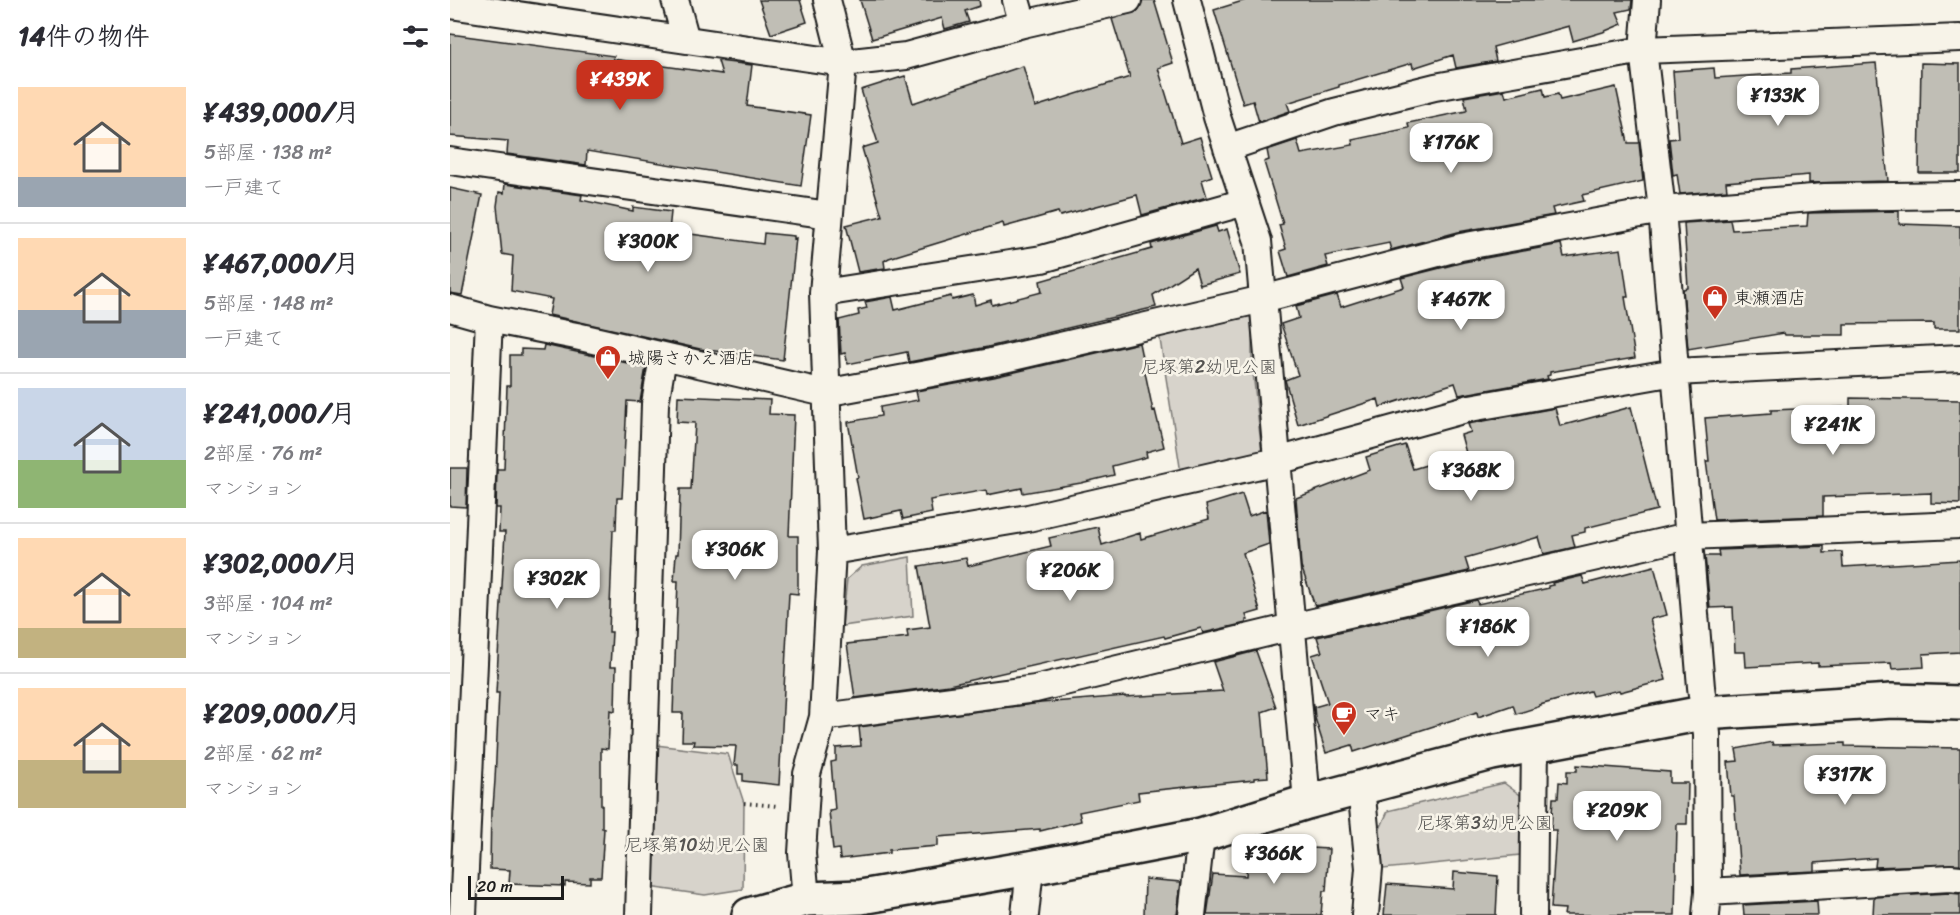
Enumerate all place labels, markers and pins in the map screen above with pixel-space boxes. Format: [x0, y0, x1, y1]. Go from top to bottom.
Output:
pin: ¥439K [578, 60, 662, 111]
pin: ¥133K [1736, 76, 1820, 127]
pin: ¥176K [1409, 123, 1493, 174]
pin: ¥300K [606, 222, 690, 273]
pin: ¥467K [1419, 280, 1503, 331]
place label: 東瀬酒店 [1734, 282, 1806, 314]
shop icon: 東瀬酒店 [1700, 283, 1730, 321]
place label: 城陽さかえ酒店 [628, 342, 754, 374]
shop icon: 城陽さかえ酒店 [593, 343, 623, 381]
pin: ¥241K [1791, 405, 1875, 456]
pin: ¥368K [1429, 451, 1513, 502]
pin: ¥306K [693, 530, 777, 581]
pin: ¥206K [1028, 551, 1112, 602]
pin: ¥302K [515, 559, 599, 610]
pin: ¥186K [1446, 607, 1530, 658]
place label: マキ [1364, 698, 1400, 730]
cafe icon: マキ [1329, 699, 1359, 737]
pin: ¥317K [1803, 755, 1887, 806]
pin: ¥209K [1575, 791, 1659, 842]
pin: ¥366K [1232, 834, 1316, 885]

